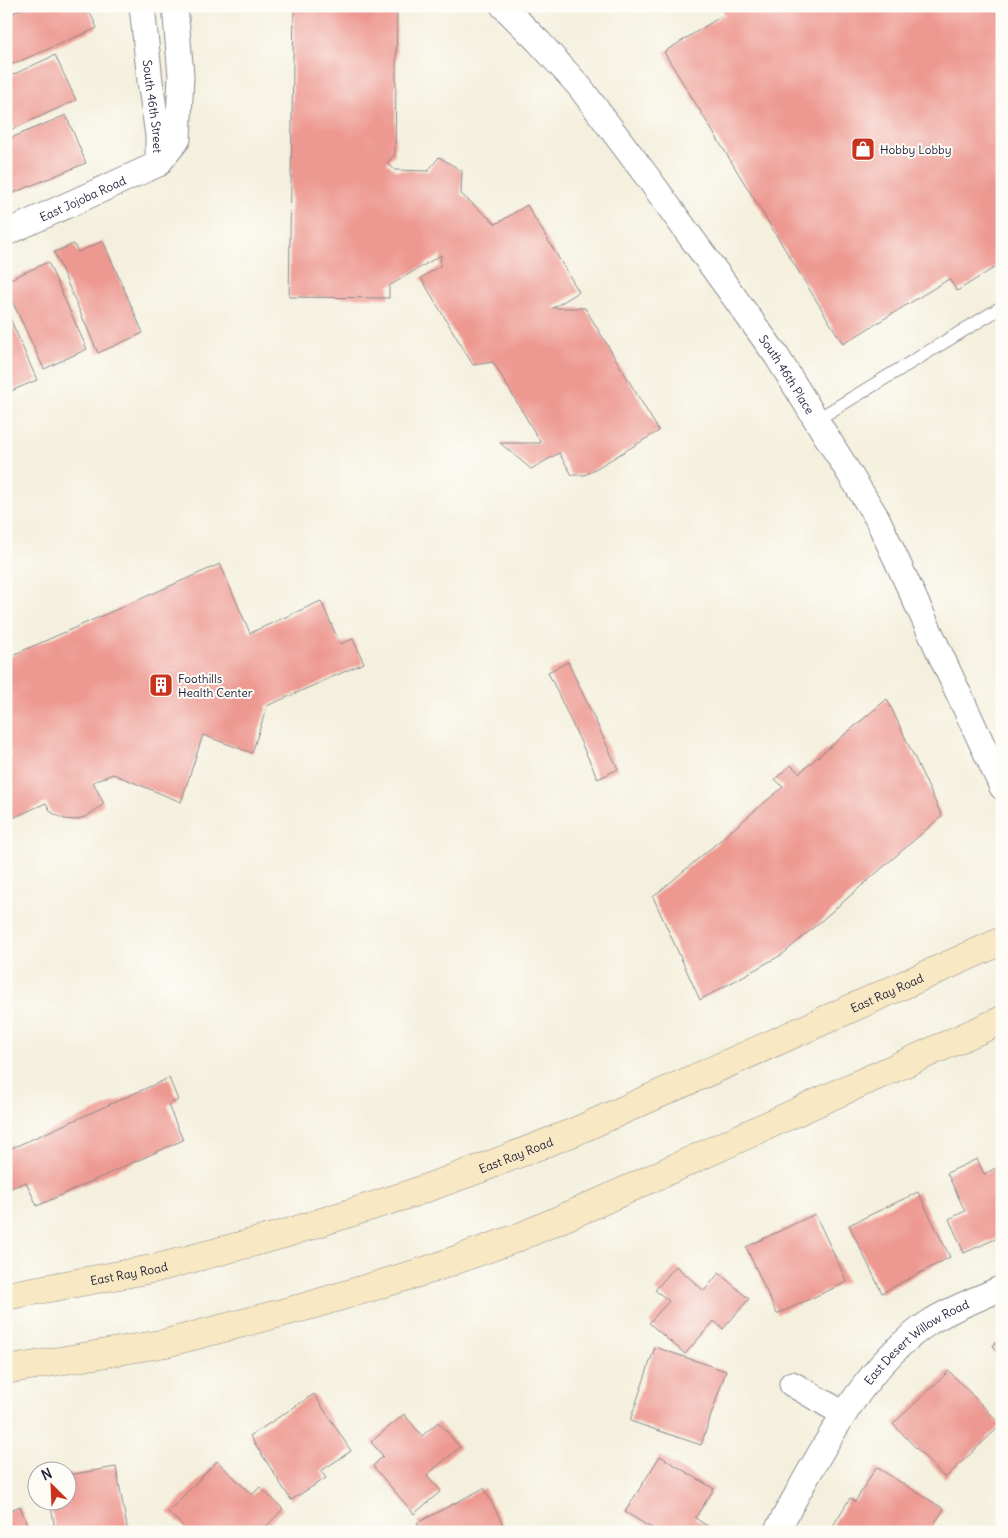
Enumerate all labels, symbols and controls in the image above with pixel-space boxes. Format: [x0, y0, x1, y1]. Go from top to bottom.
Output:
street label: South 46th Street [140, 59, 166, 153]
shop icon: Hobby Lobby [850, 136, 876, 162]
place label: Hobby Lobby [880, 142, 951, 157]
street label: East Jojoba Road [37, 172, 128, 224]
street label: South 46th Place [756, 332, 818, 417]
place label: Foothills Health Center [178, 671, 253, 700]
building icon: Foothills Health Center [148, 672, 174, 698]
street label: East Ray Road [848, 970, 926, 1015]
street label: East Ray Road [476, 1134, 555, 1176]
street label: East Ray Road [89, 1258, 169, 1288]
street label: East Desert Willow Road [860, 1296, 971, 1387]
north arrow [28, 1460, 78, 1510]
text: N [39, 1464, 55, 1484]

